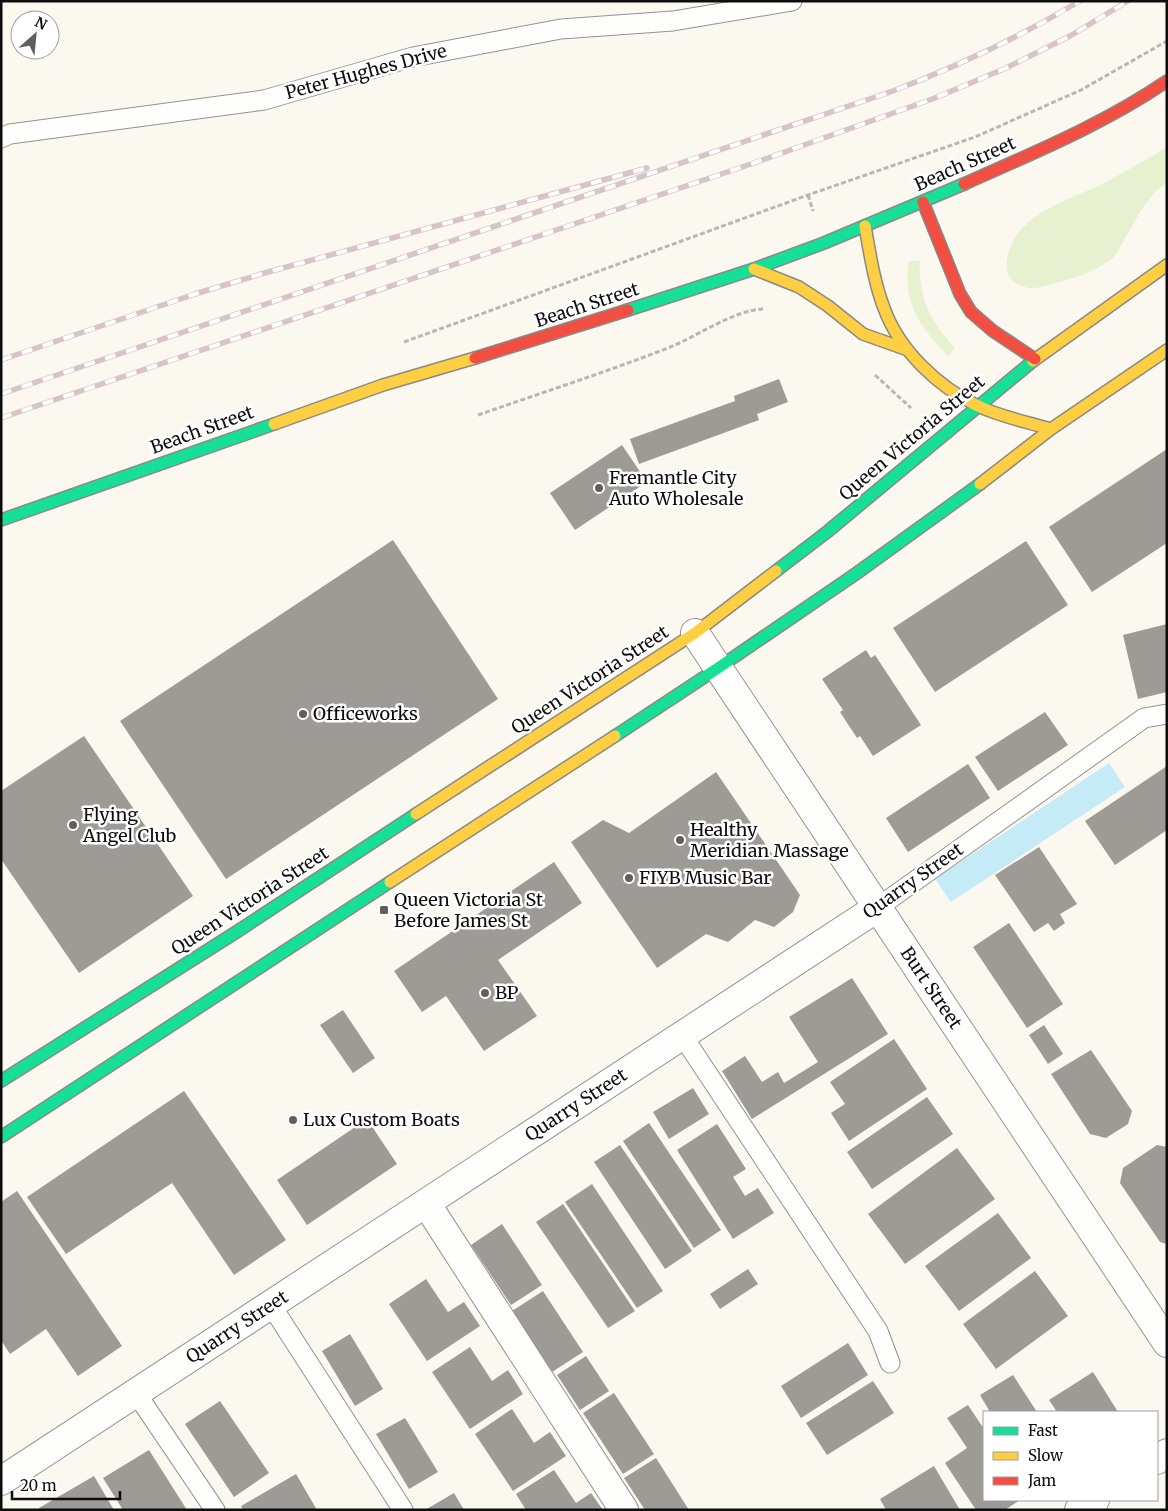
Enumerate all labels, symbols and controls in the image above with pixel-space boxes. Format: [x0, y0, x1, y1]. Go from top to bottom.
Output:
north arrow [10, 10, 60, 60]
text: N [32, 13, 50, 34]
street label: Peter Hughes Drive [283, 39, 449, 104]
street label: Beach Street [911, 131, 1019, 196]
street label: Beach Street [532, 277, 642, 332]
street label: Queen Victoria Street [834, 370, 989, 505]
street label: Beach Street [147, 400, 257, 459]
place label: Fremantle City Auto Wholesale [608, 466, 743, 510]
marker: Fremantle City Auto Wholesale [593, 482, 605, 494]
street label: Queen Victoria Street [507, 620, 673, 739]
place label: Officeworks [313, 702, 418, 725]
marker: Officeworks [297, 708, 309, 720]
place label: Flying Angel Club [82, 803, 177, 847]
place label: Healthy Meridian Massage [690, 818, 849, 862]
marker: Flying Angel Club [67, 819, 79, 831]
marker: Healthy Meridian Massage [674, 834, 686, 846]
street label: Quarry Street [858, 838, 967, 924]
street label: Queen Victoria Street [167, 841, 333, 960]
place label: FIYB Music Bar [639, 866, 771, 889]
marker: FIYB Music Bar [623, 872, 635, 884]
place label: Queen Victoria St Before James St [394, 888, 543, 932]
marker: Queen Victoria St Before James St [378, 904, 390, 916]
street label: Burt Street [896, 942, 967, 1033]
place label: BP [495, 981, 519, 1004]
marker: BP [479, 987, 491, 999]
street label: Quarry Street [520, 1063, 631, 1146]
place label: Lux Custom Boats [303, 1108, 460, 1131]
marker: Lux Custom Boats [287, 1114, 299, 1126]
street label: Quarry Street [181, 1285, 292, 1368]
legend [983, 1411, 1158, 1501]
text: Fast [1028, 1421, 1058, 1440]
text: Slow [1028, 1446, 1063, 1465]
scale bar [12, 1468, 120, 1500]
text: Jam [1027, 1471, 1056, 1490]
text: 20 m [20, 1476, 57, 1495]

